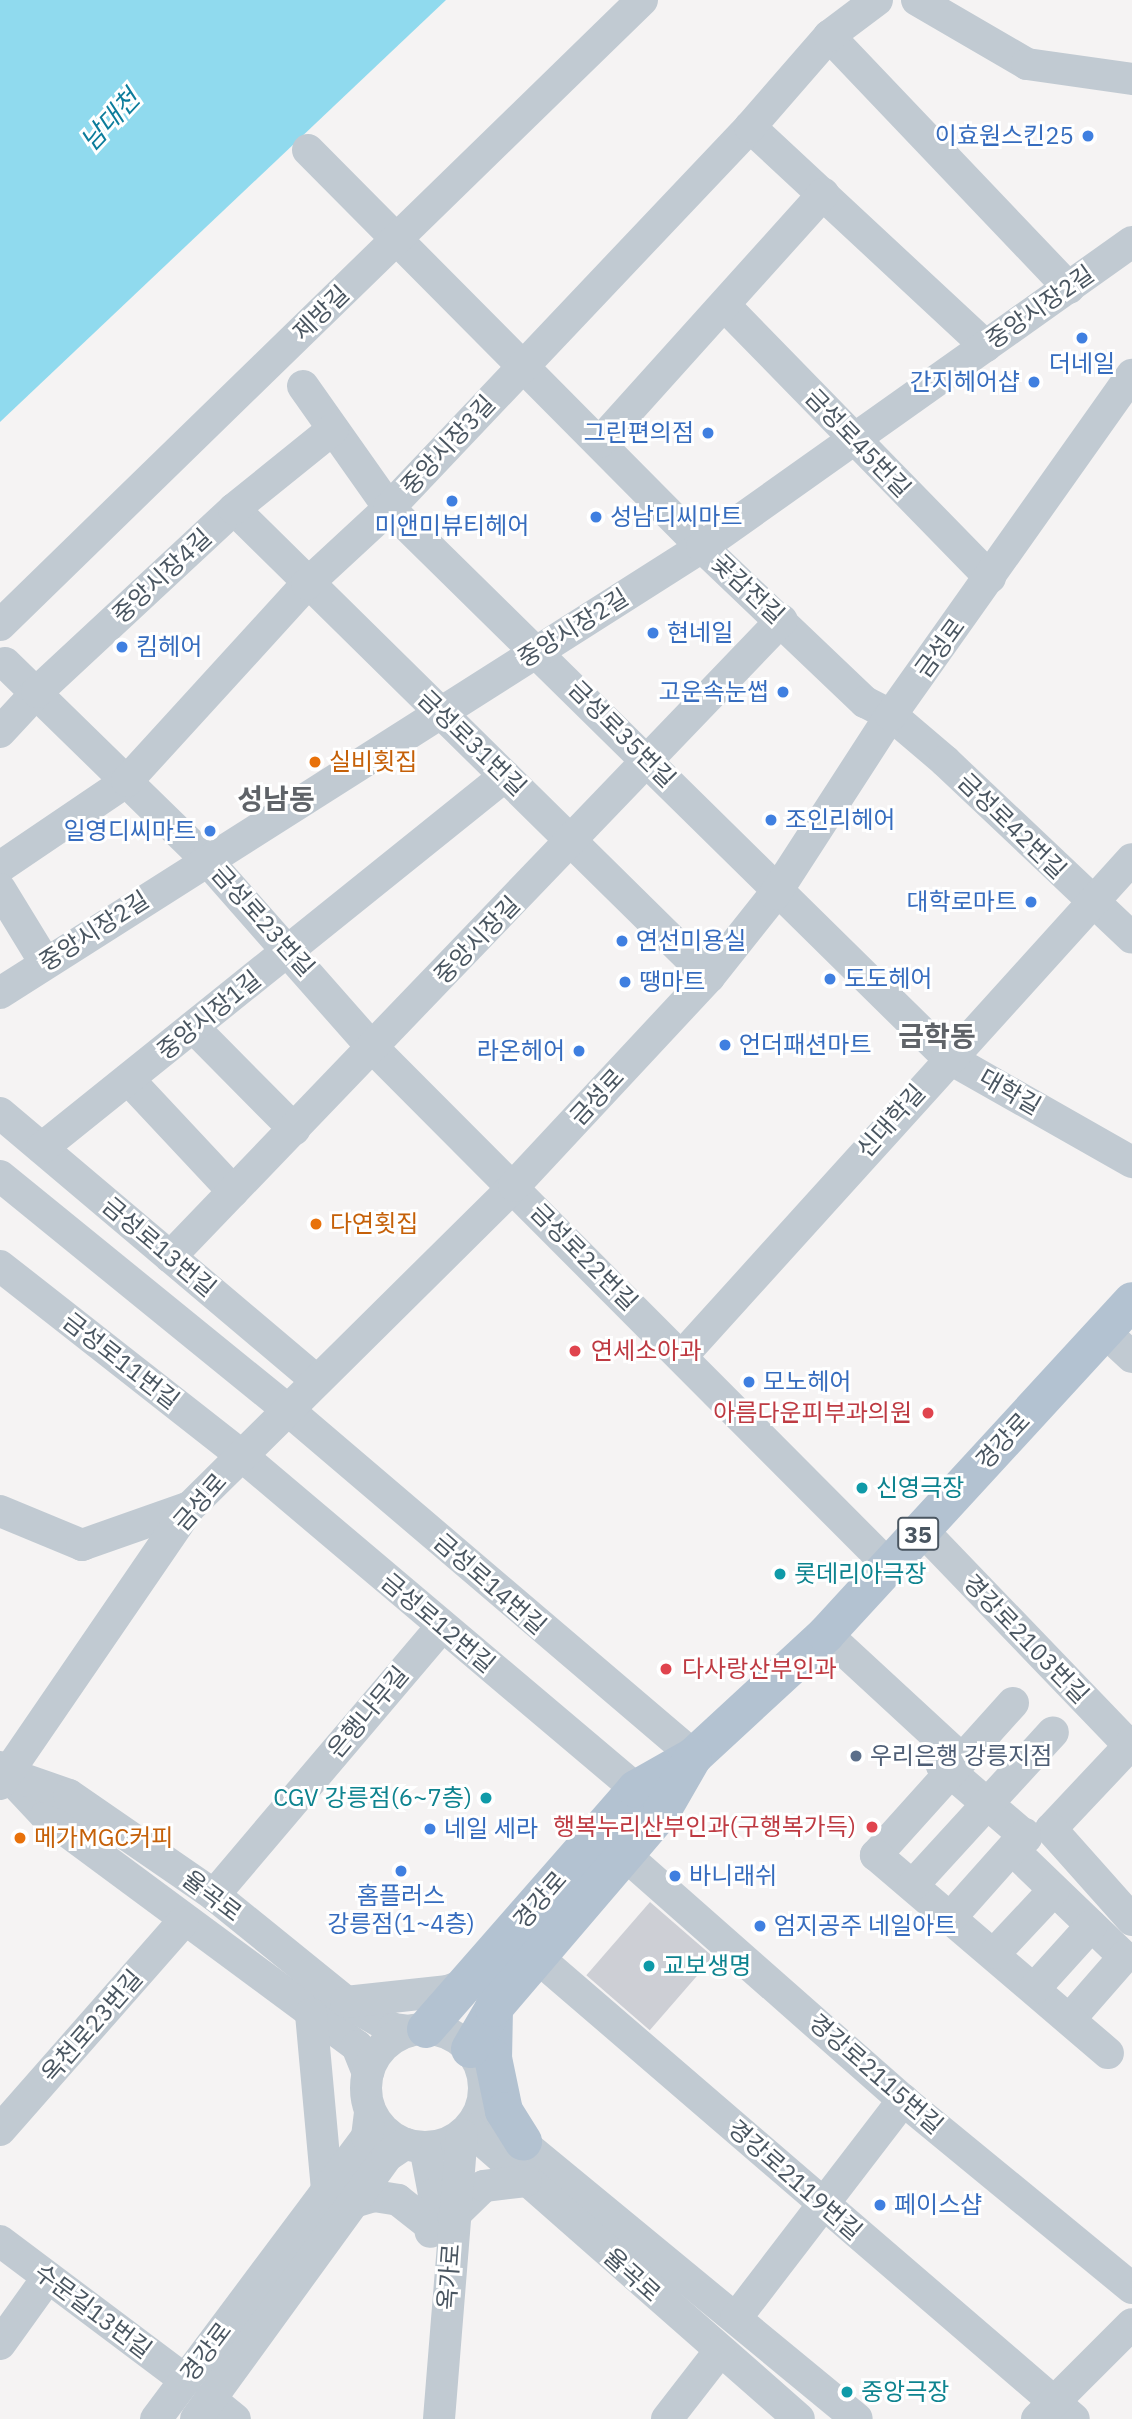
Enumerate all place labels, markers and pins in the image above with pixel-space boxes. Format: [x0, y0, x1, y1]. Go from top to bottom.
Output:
place label: 이효원스킨25 [935, 122, 1074, 150]
marker: 이효원스킨25 [1080, 128, 1096, 144]
marker: 더네일 [1074, 330, 1090, 346]
place label: 더네일 [1049, 350, 1115, 378]
place label: 간지헤어샵 [910, 368, 1020, 396]
marker: 간지헤어샵 [1026, 374, 1042, 390]
place label: 그린편의점 [584, 419, 694, 447]
marker: 그린편의점 [700, 425, 716, 441]
marker: 미앤미뷰티헤어 [444, 493, 460, 509]
place label: 성남디씨마트 [610, 503, 742, 531]
marker: 성남디씨마트 [588, 509, 604, 525]
place label: 미앤미뷰티헤어 [375, 512, 529, 540]
place label: 현네일 [667, 619, 733, 647]
marker: 현네일 [645, 625, 661, 641]
place label: 킴헤어 [136, 633, 202, 661]
marker: 킴헤어 [114, 639, 130, 655]
place label: 고운속눈썹 [659, 678, 769, 706]
marker: 고운속눈썹 [775, 684, 791, 700]
place label: 실비횟집 [329, 748, 417, 776]
marker: 실비횟집 [307, 754, 323, 770]
place label: 조인리헤어 [785, 806, 895, 834]
marker: 조인리헤어 [763, 812, 779, 828]
place label: 일영디씨마트 [64, 817, 196, 845]
marker: 일영디씨마트 [202, 823, 218, 839]
place label: 대학로마트 [907, 888, 1017, 916]
marker: 대학로마트 [1023, 894, 1039, 910]
place label: 연선미용실 [636, 927, 746, 955]
marker: 연선미용실 [614, 933, 630, 949]
place label: 도도헤어 [844, 965, 932, 993]
place label: 땡마트 [639, 968, 705, 996]
marker: 도도헤어 [822, 971, 838, 987]
marker: 땡마트 [617, 974, 633, 990]
place label: 언더패션마트 [739, 1031, 871, 1059]
place label: 라온헤어 [477, 1037, 565, 1065]
marker: 언더패션마트 [717, 1037, 733, 1053]
marker: 라온헤어 [571, 1043, 587, 1059]
place label: 다연횟집 [330, 1210, 418, 1238]
marker: 다연횟집 [308, 1216, 324, 1232]
place label: 연세소아과 [591, 1337, 701, 1365]
marker: 연세소아과 [565, 1341, 585, 1361]
place label: 모노헤어 [763, 1368, 851, 1396]
marker: 모노헤어 [741, 1374, 757, 1390]
place label: 아름다운피부과의원 [713, 1399, 912, 1427]
marker: 아름다운피부과의원 [918, 1403, 938, 1423]
place label: 신영극장 [876, 1474, 964, 1502]
marker: 신영극장 [854, 1480, 870, 1496]
place label: 롯데리아극장 [794, 1560, 926, 1588]
marker: 롯데리아극장 [772, 1566, 788, 1582]
place label: 다사랑산부인과 [682, 1655, 837, 1683]
marker: 다사랑산부인과 [656, 1659, 676, 1679]
place label: 우리은행 강릉지점 [870, 1742, 1052, 1770]
marker: 우리은행 강릉지점 [848, 1748, 864, 1764]
place label: CGV 강릉점(6~7층) [273, 1784, 472, 1812]
marker: CGV 강릉점(6~7층) [478, 1790, 494, 1806]
place label: 행복누리산부인과(구행복가득) [553, 1813, 856, 1841]
place label: 네일 세라 [444, 1815, 538, 1843]
marker: 행복누리산부인과(구행복가득) [862, 1817, 882, 1837]
marker: 네일 세라 [422, 1821, 438, 1837]
place label: 메가MGC커피 [34, 1824, 173, 1852]
marker: 메가MGC커피 [12, 1830, 28, 1846]
place label: 바니래쉬 [689, 1862, 777, 1890]
marker: 홈플러스 강릉점(1~4층) [393, 1863, 409, 1879]
marker: 바니래쉬 [667, 1868, 683, 1884]
place label: 홈플러스 강릉점(1~4층) [327, 1882, 475, 1938]
place label: 엄지공주 네일아트 [774, 1912, 956, 1940]
marker: 엄지공주 네일아트 [752, 1918, 768, 1934]
place label: 교보생명 [663, 1952, 751, 1980]
marker: 교보생명 [641, 1958, 657, 1974]
place label: 페이스샵 [894, 2191, 982, 2219]
marker: 페이스샵 [872, 2197, 888, 2213]
place label: 중앙극장 [861, 2378, 949, 2406]
marker: 중앙극장 [839, 2384, 855, 2400]

